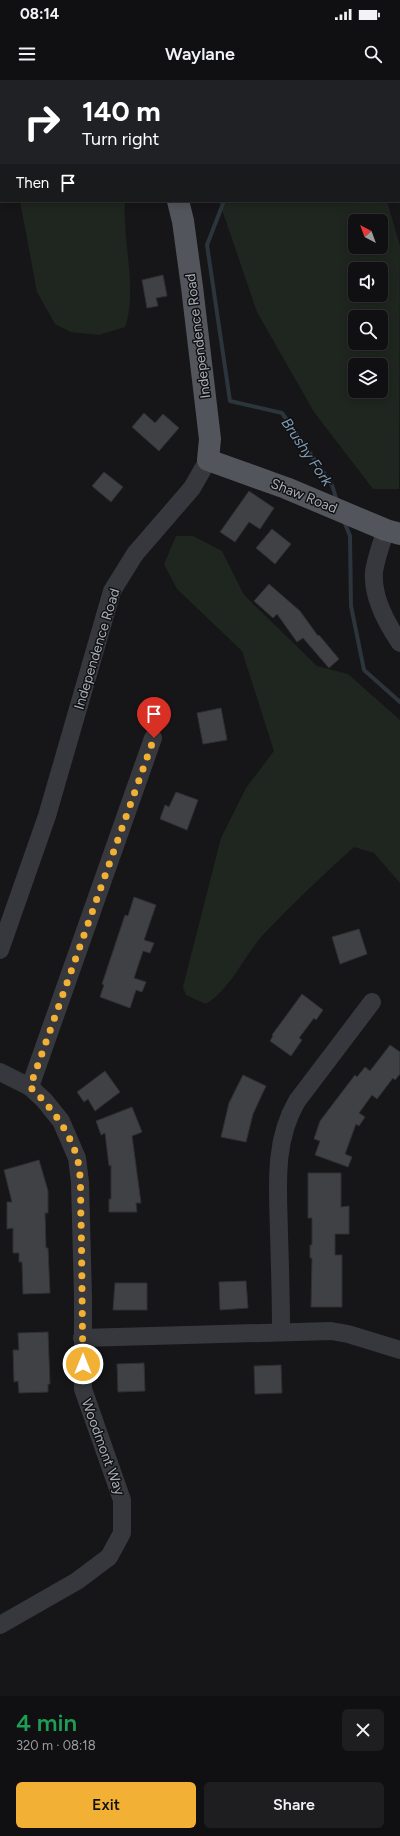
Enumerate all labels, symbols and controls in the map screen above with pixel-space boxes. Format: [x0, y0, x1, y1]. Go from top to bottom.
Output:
text: 08:14 [20, 5, 59, 23]
icon: menu [16, 43, 38, 65]
text: Waylane [165, 43, 235, 65]
icon: search [362, 43, 384, 65]
text: 140 m [82, 94, 161, 128]
icon: right [16, 96, 68, 148]
text: Turn right [82, 128, 159, 150]
icon: arrive [57, 172, 79, 194]
text: Then [16, 174, 49, 192]
north arrow [348, 214, 388, 254]
map controls [348, 214, 388, 398]
button: sound [348, 262, 388, 302]
street label: Independence Road [182, 273, 214, 399]
button: search [348, 310, 388, 350]
button: layers [348, 358, 388, 398]
water label: Brushy Fork [278, 414, 337, 490]
street label: Shaw Road [268, 475, 340, 517]
street label: Independence Road [70, 586, 124, 712]
pin [137, 697, 171, 738]
icon: arrive [143, 703, 165, 725]
position arrow [62, 1343, 104, 1385]
street label: Woodmont Way [78, 1397, 129, 1498]
text: 4 min [16, 1708, 77, 1737]
button: close [342, 1709, 384, 1751]
text: 320 m · 08:18 [16, 1738, 96, 1753]
button: Exit [16, 1782, 196, 1828]
button: Share [204, 1782, 384, 1828]

